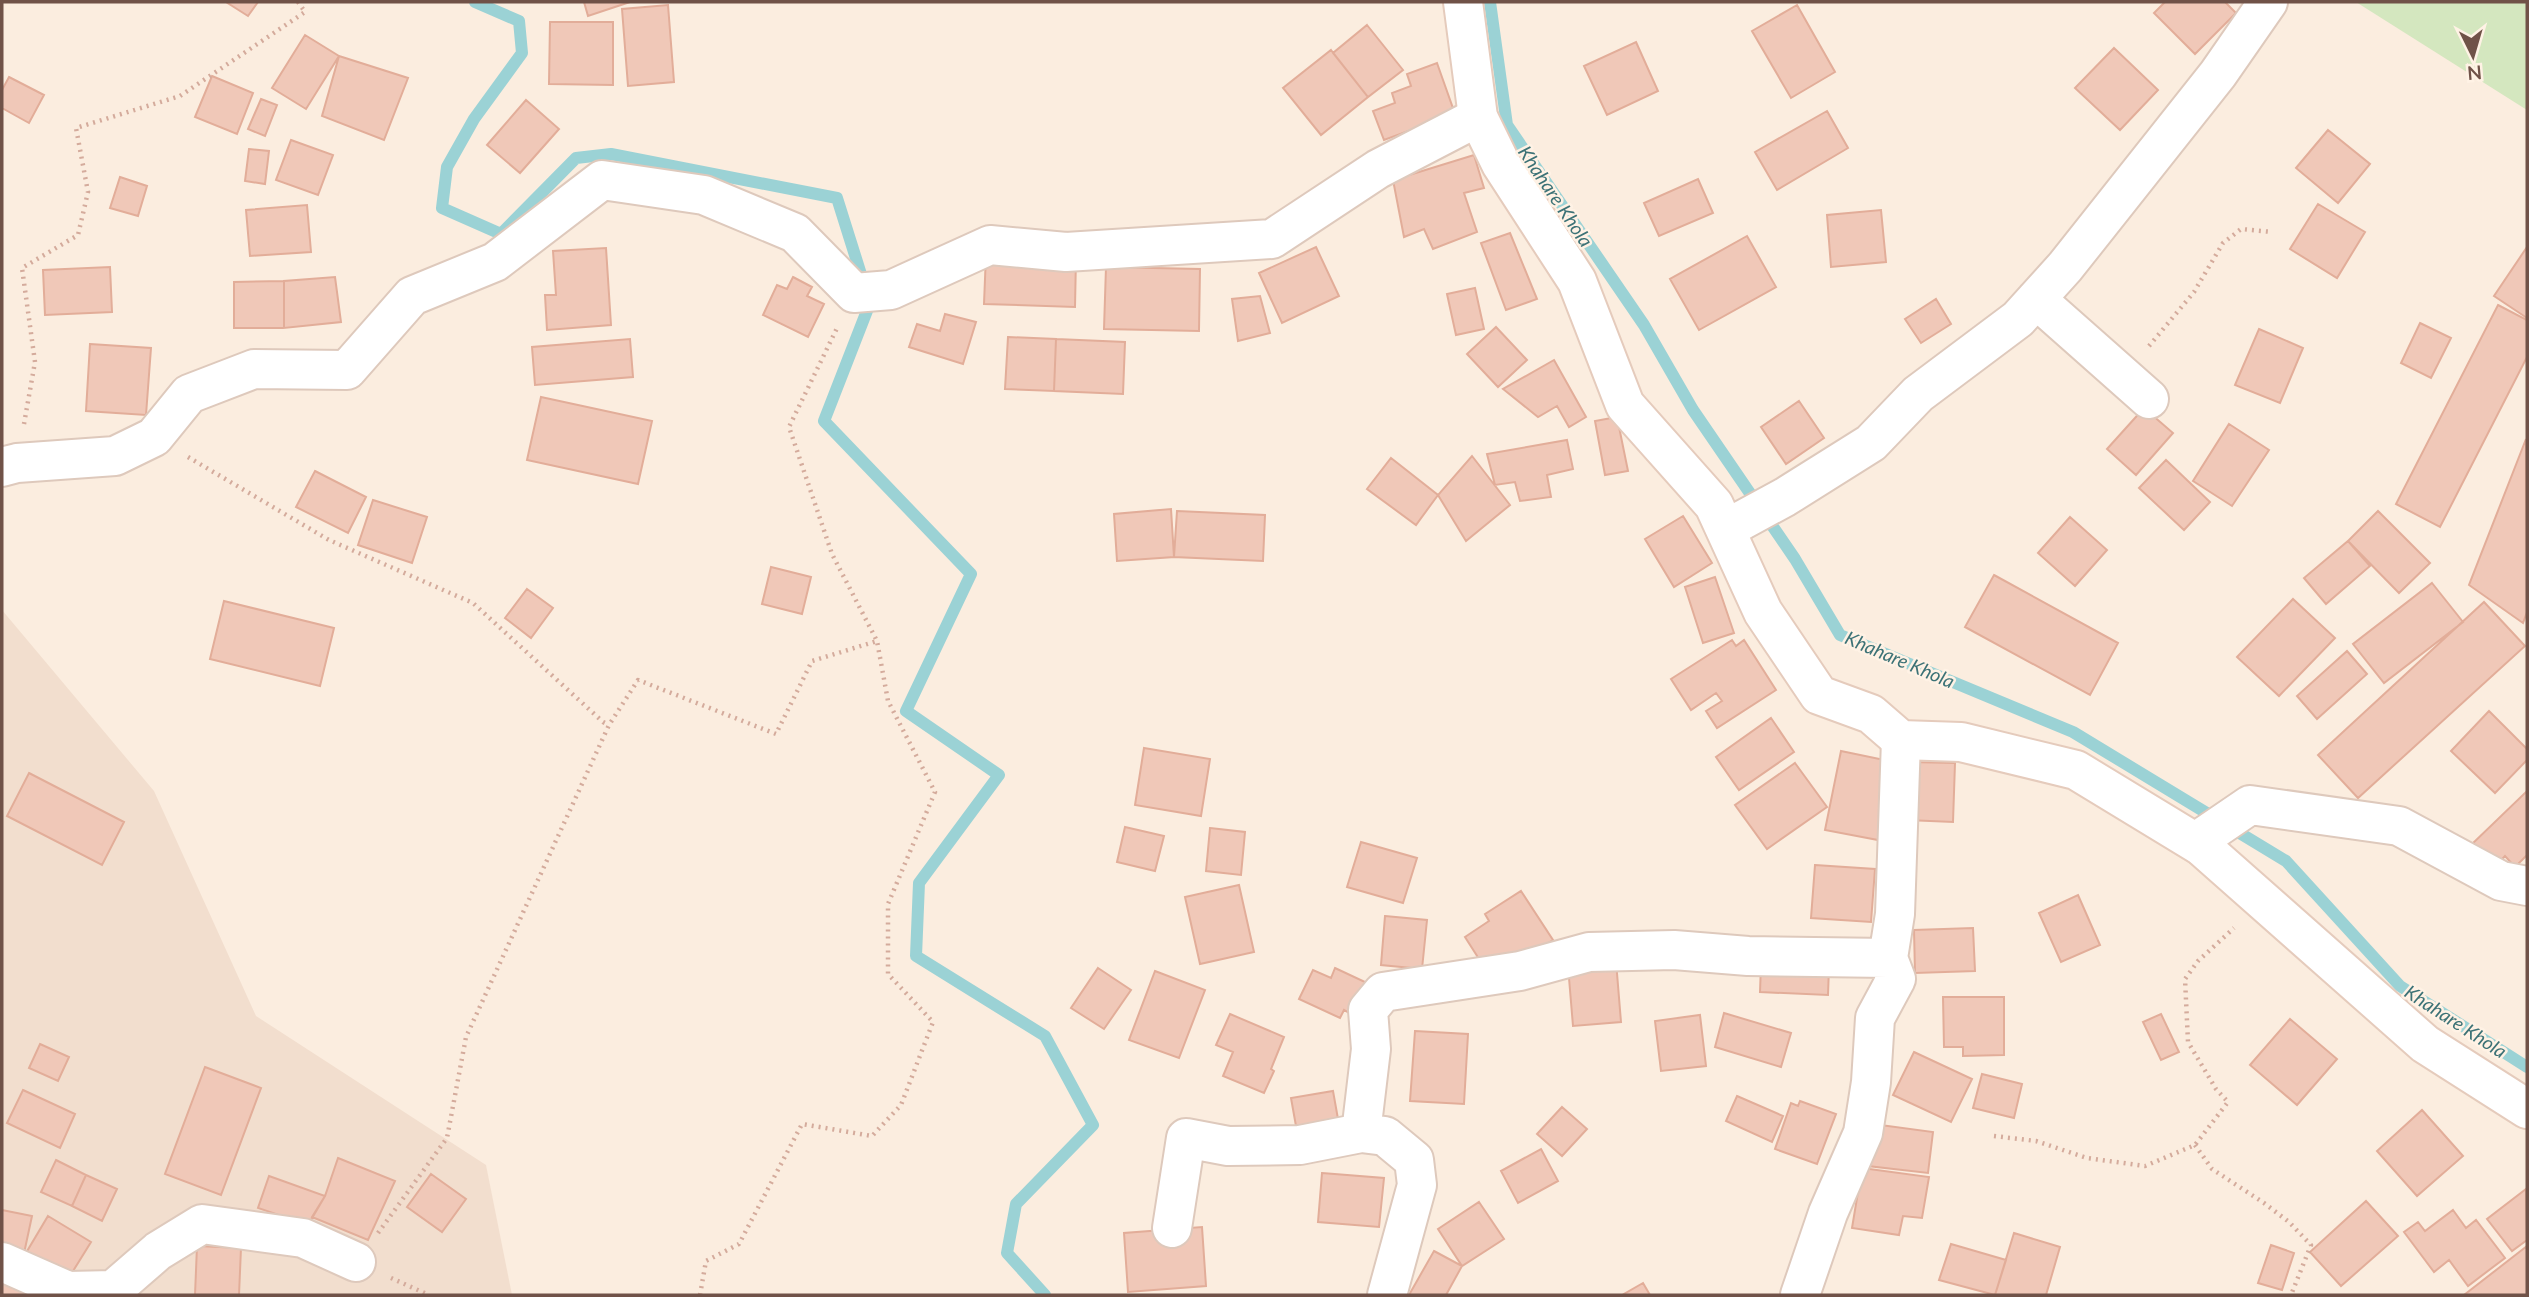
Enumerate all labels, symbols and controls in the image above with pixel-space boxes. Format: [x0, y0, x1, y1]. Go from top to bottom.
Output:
north arrow [2438, 21, 2508, 91]
text: N [2466, 61, 2483, 86]
water label: Khahare Khola [1514, 141, 1598, 251]
water label: Khahare Khola [1842, 626, 1958, 692]
water label: Khahare Khola [2401, 980, 2511, 1062]

